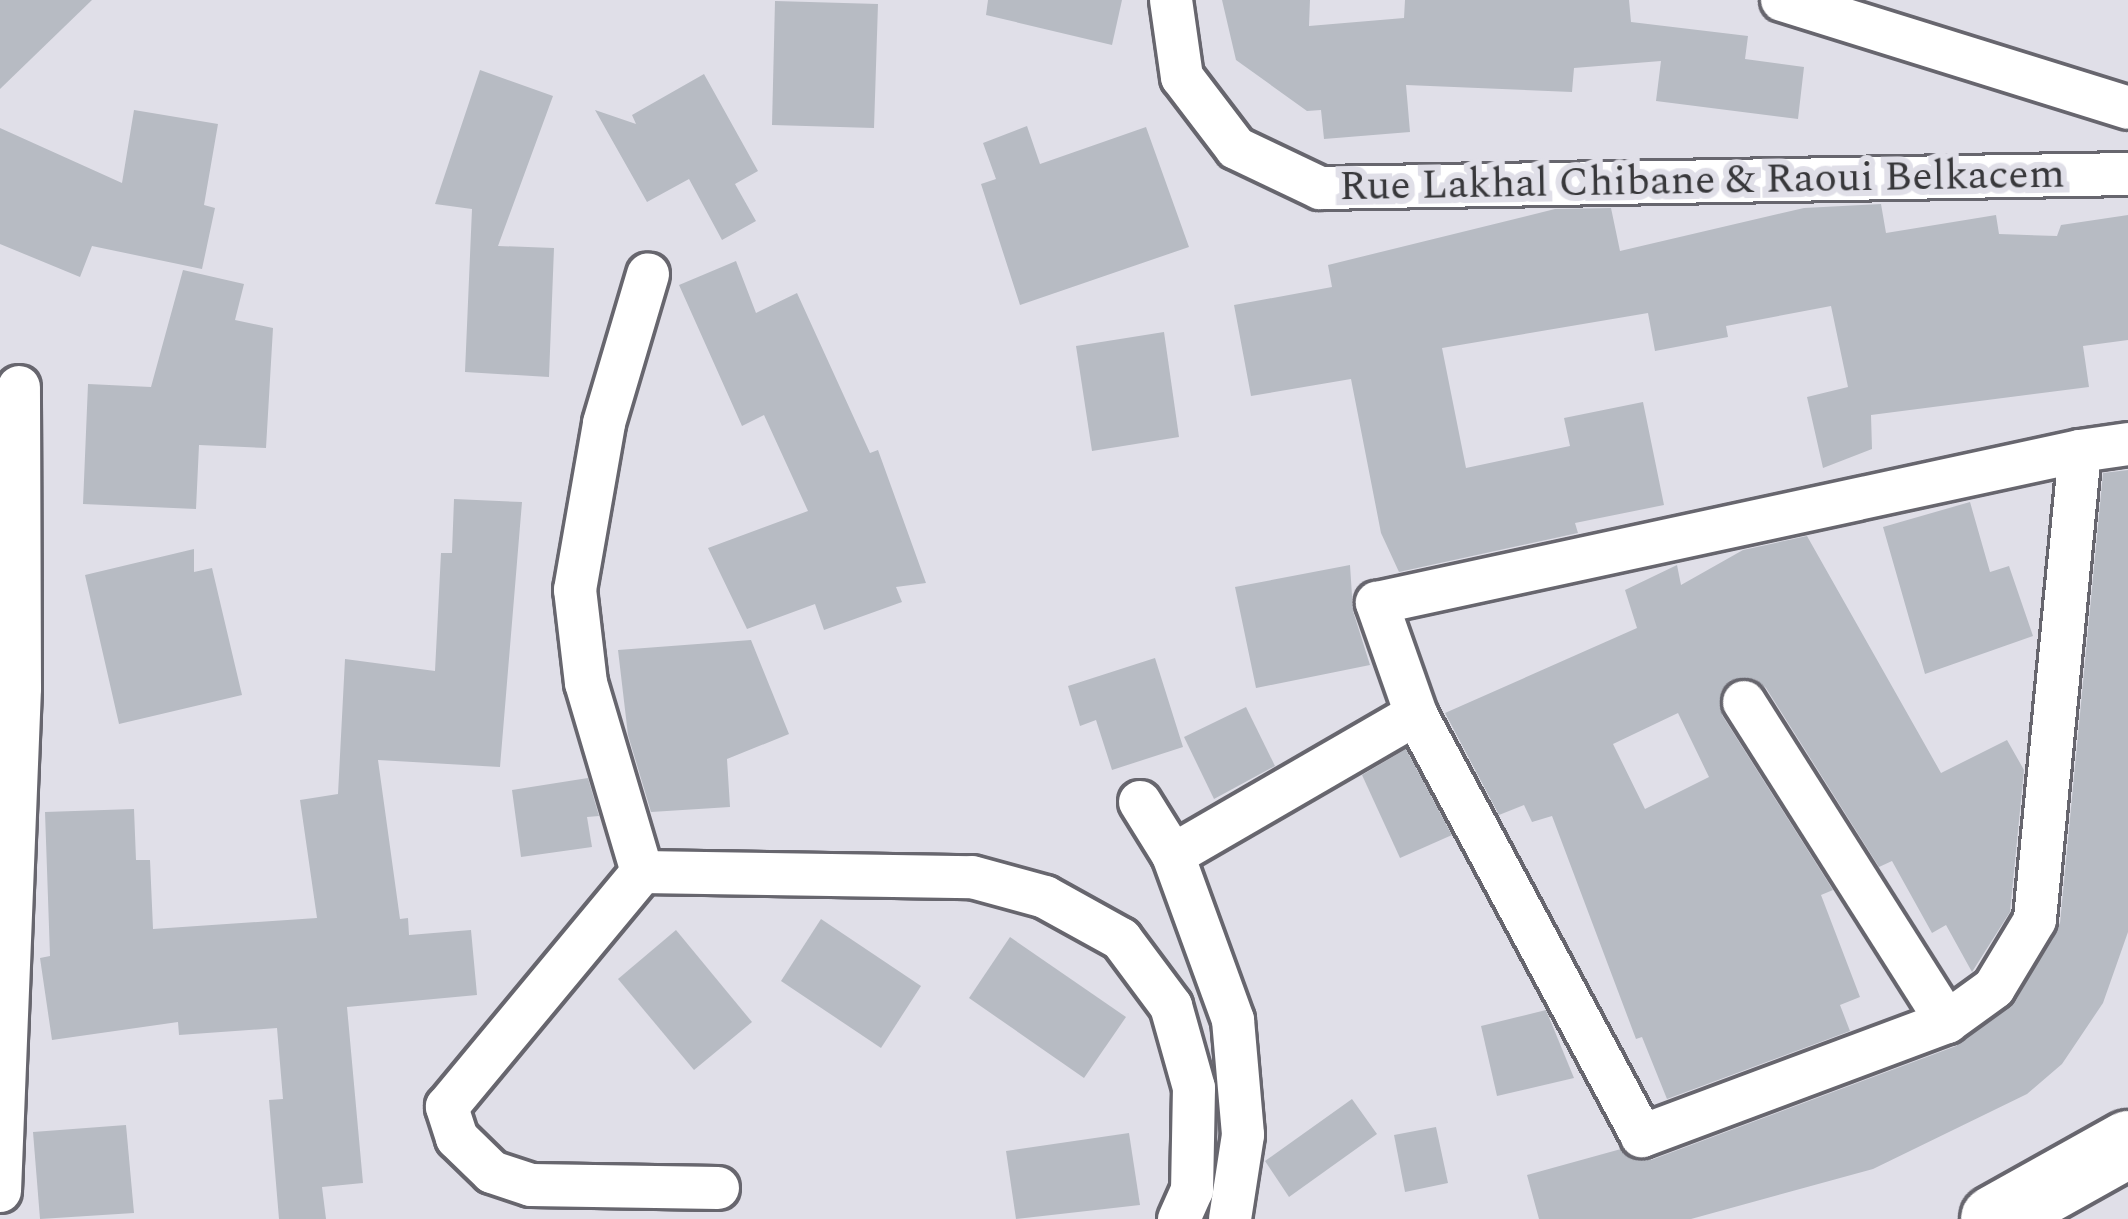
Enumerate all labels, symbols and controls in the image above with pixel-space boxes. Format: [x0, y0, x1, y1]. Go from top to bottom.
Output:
street label: Rue Lakhal Chibane & Raoui Belkacem [1339, 149, 2065, 213]

